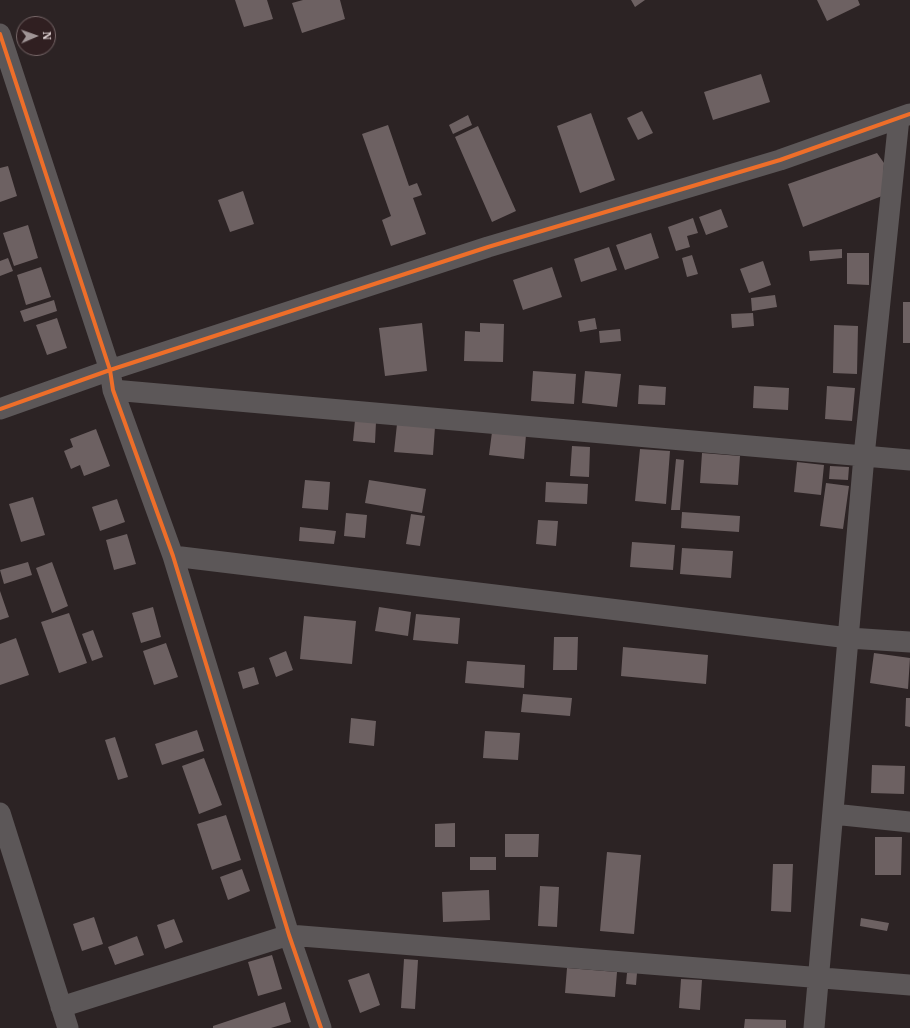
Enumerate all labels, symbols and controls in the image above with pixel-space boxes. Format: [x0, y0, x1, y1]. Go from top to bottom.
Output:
north arrow [16, 16, 56, 56]
text: N [40, 31, 54, 40]

